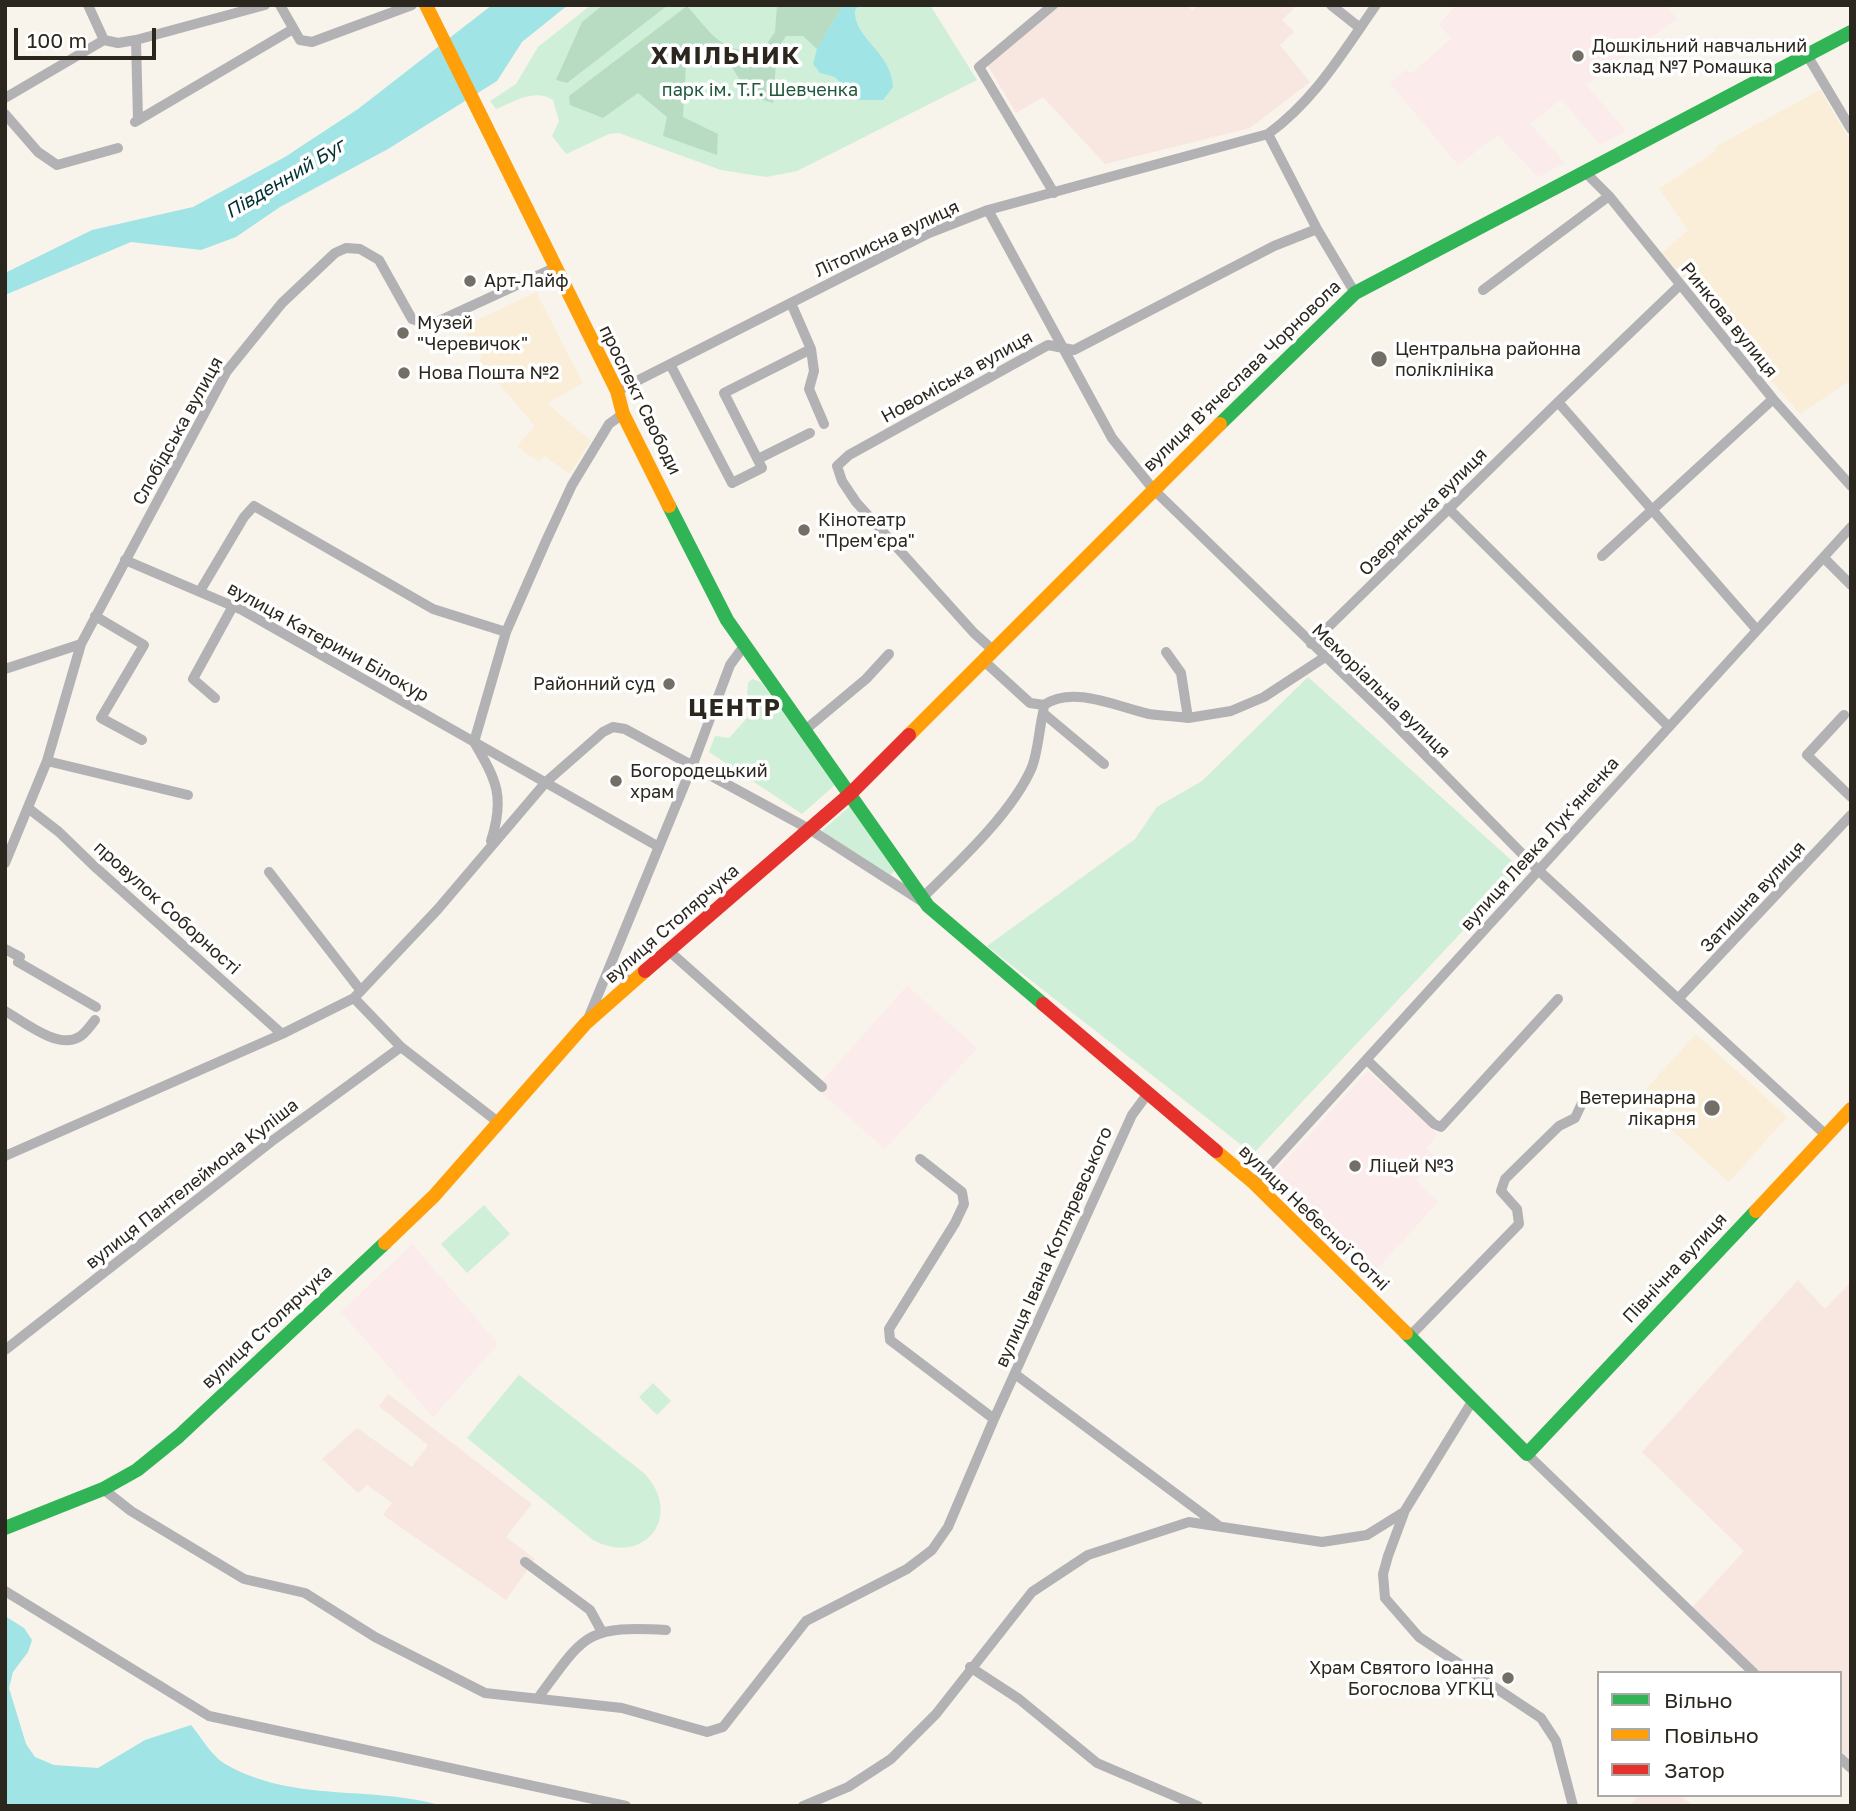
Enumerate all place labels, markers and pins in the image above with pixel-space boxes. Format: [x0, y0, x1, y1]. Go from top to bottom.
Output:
place label: Дошкільний навчальний заклад №7 Ромашка [1592, 35, 1807, 78]
marker: Дошкільний навчальний заклад №7 Ромашка [1570, 48, 1586, 64]
place label: Арт-Лайф [484, 270, 569, 292]
marker: Арт-Лайф [462, 273, 478, 289]
place label: Музей "Черевичок" [417, 312, 528, 354]
marker: Музей "Черевичок" [395, 325, 411, 341]
place label: Центральна районна поліклініка [1395, 338, 1581, 380]
marker: Центральна районна поліклініка [1369, 349, 1389, 369]
place label: Нова Пошта №2 [418, 362, 559, 384]
marker: Нова Пошта №2 [396, 365, 412, 381]
place label: Кінотеатр "Прем'єра" [818, 509, 915, 552]
marker: Кінотеатр "Прем'єра" [796, 522, 812, 538]
place label: Районний суд [533, 673, 655, 695]
marker: Районний суд [661, 676, 677, 692]
place label: Богородецький храм [630, 760, 768, 802]
marker: Богородецький храм [608, 773, 624, 789]
place label: Ветеринарна лікарня [1579, 1087, 1696, 1130]
marker: Ветеринарна лікарня [1702, 1098, 1722, 1118]
place label: Ліцей №3 [1369, 1155, 1454, 1177]
marker: Ліцей №3 [1347, 1158, 1363, 1174]
place label: Храм Святого Іоанна Богослова УГКЦ [1309, 1657, 1494, 1700]
marker: Храм Святого Іоанна Богослова УГКЦ [1500, 1670, 1516, 1686]

